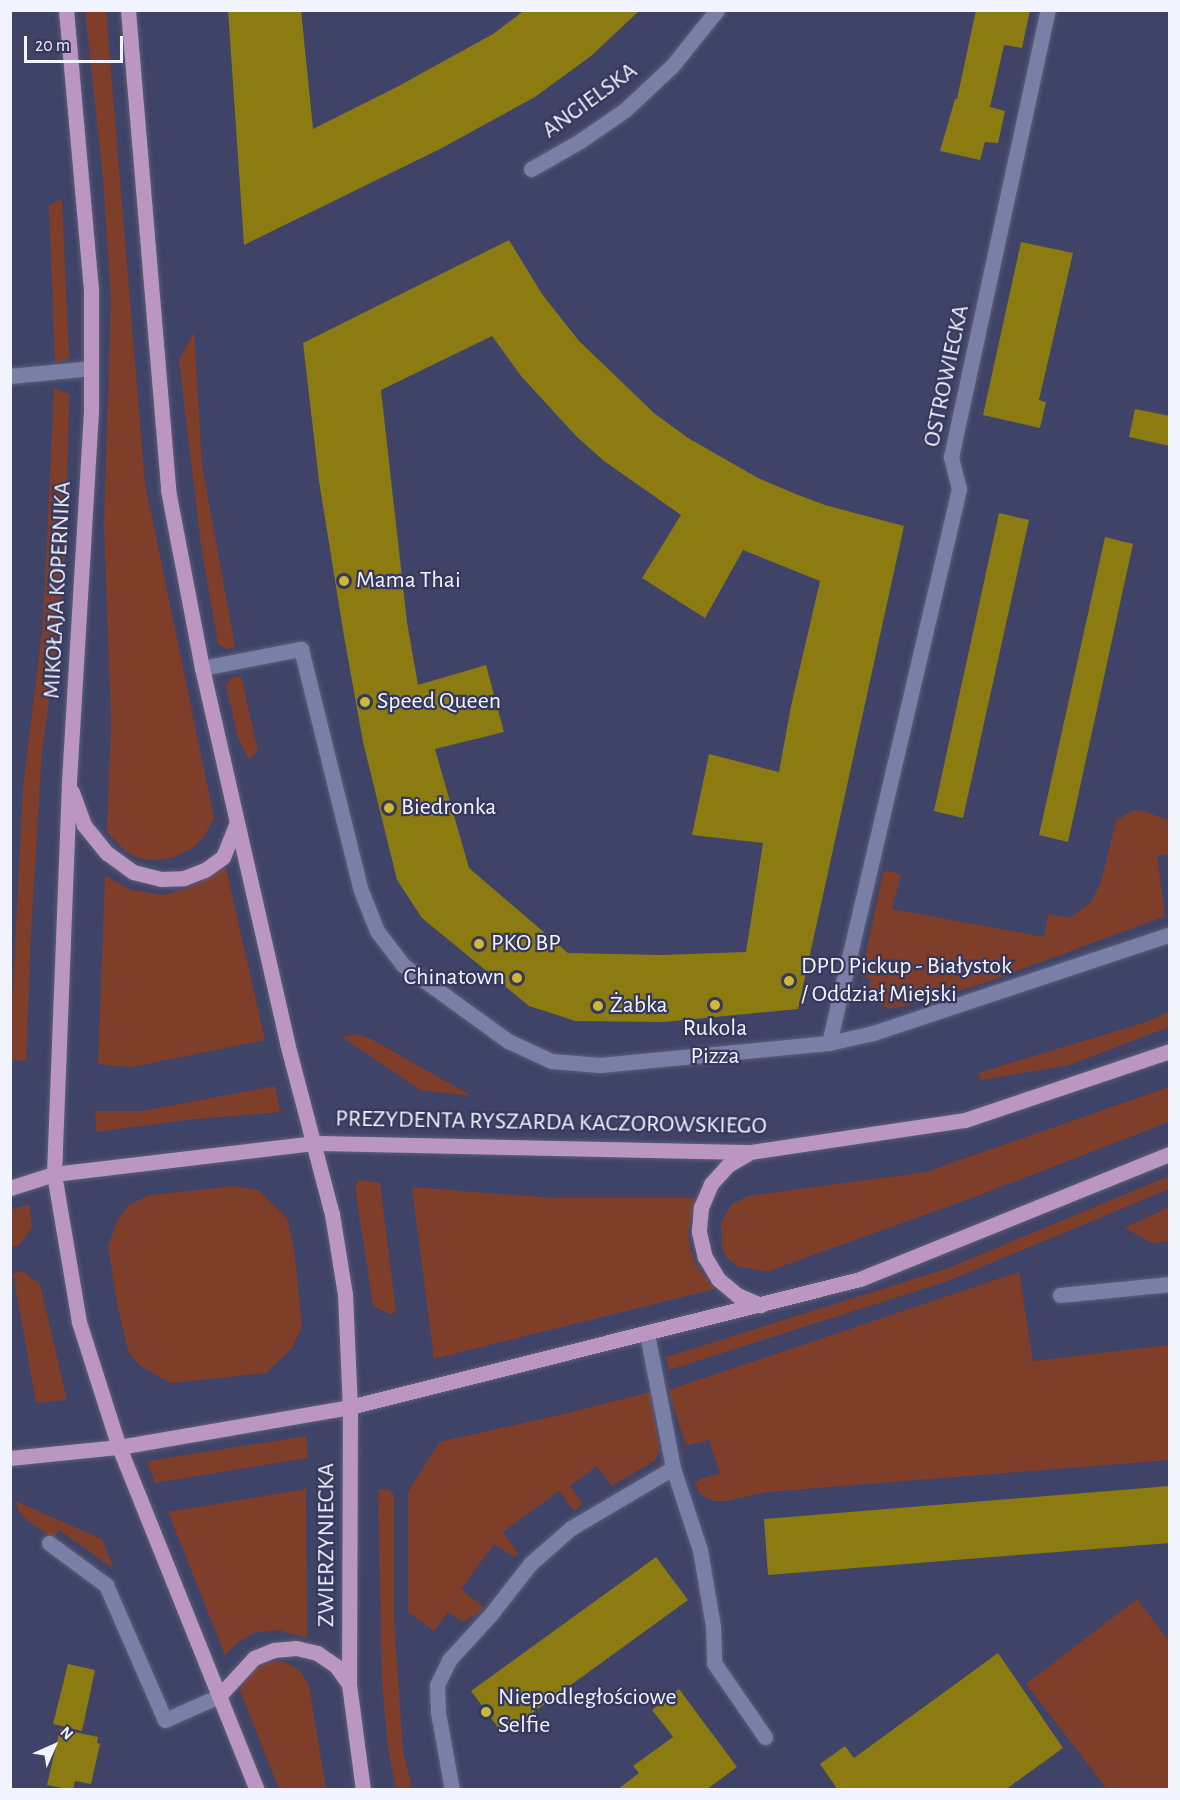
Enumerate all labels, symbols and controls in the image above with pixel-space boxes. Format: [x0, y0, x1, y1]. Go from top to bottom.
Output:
scale bar [27, 24, 126, 62]
text: 20 m [35, 37, 70, 55]
street label: ANGIELSKA [537, 57, 643, 145]
street label: OSTROWIECKA [918, 302, 976, 450]
street label: MIKOŁAJA KOPERNIKA [38, 481, 78, 699]
place label: Mama Thai [356, 567, 461, 595]
marker: Mama Thai [337, 574, 351, 588]
place label: Speed Queen [377, 688, 501, 716]
marker: Speed Queen [358, 695, 372, 709]
place label: Biedronka [401, 794, 496, 822]
marker: Biedronka [382, 801, 396, 815]
place label: PKO BP [491, 930, 561, 958]
marker: PKO BP [472, 937, 486, 951]
place label: DPD Pickup - Białystok / Oddział Miejski [801, 953, 1012, 1009]
place label: Chinatown [403, 964, 505, 992]
marker: Chinatown [510, 971, 524, 985]
marker: DPD Pickup - Białystok / Oddział Miejski [782, 974, 796, 988]
place label: Żabka [610, 992, 668, 1020]
marker: Rukola Pizza [708, 998, 722, 1012]
marker: Żabka [591, 999, 605, 1013]
place label: Rukola Pizza [683, 1015, 747, 1071]
street label: PREZYDENTA RYSZARDA KACZOROWSKIEGO [335, 1105, 767, 1141]
street label: ZWIERZYNIECKA [313, 1463, 341, 1627]
place label: Niepodległościowe Selfie [498, 1684, 676, 1740]
marker: Niepodległościowe Selfie [479, 1705, 493, 1719]
north arrow [24, 1716, 84, 1776]
text: N [57, 1724, 76, 1743]

